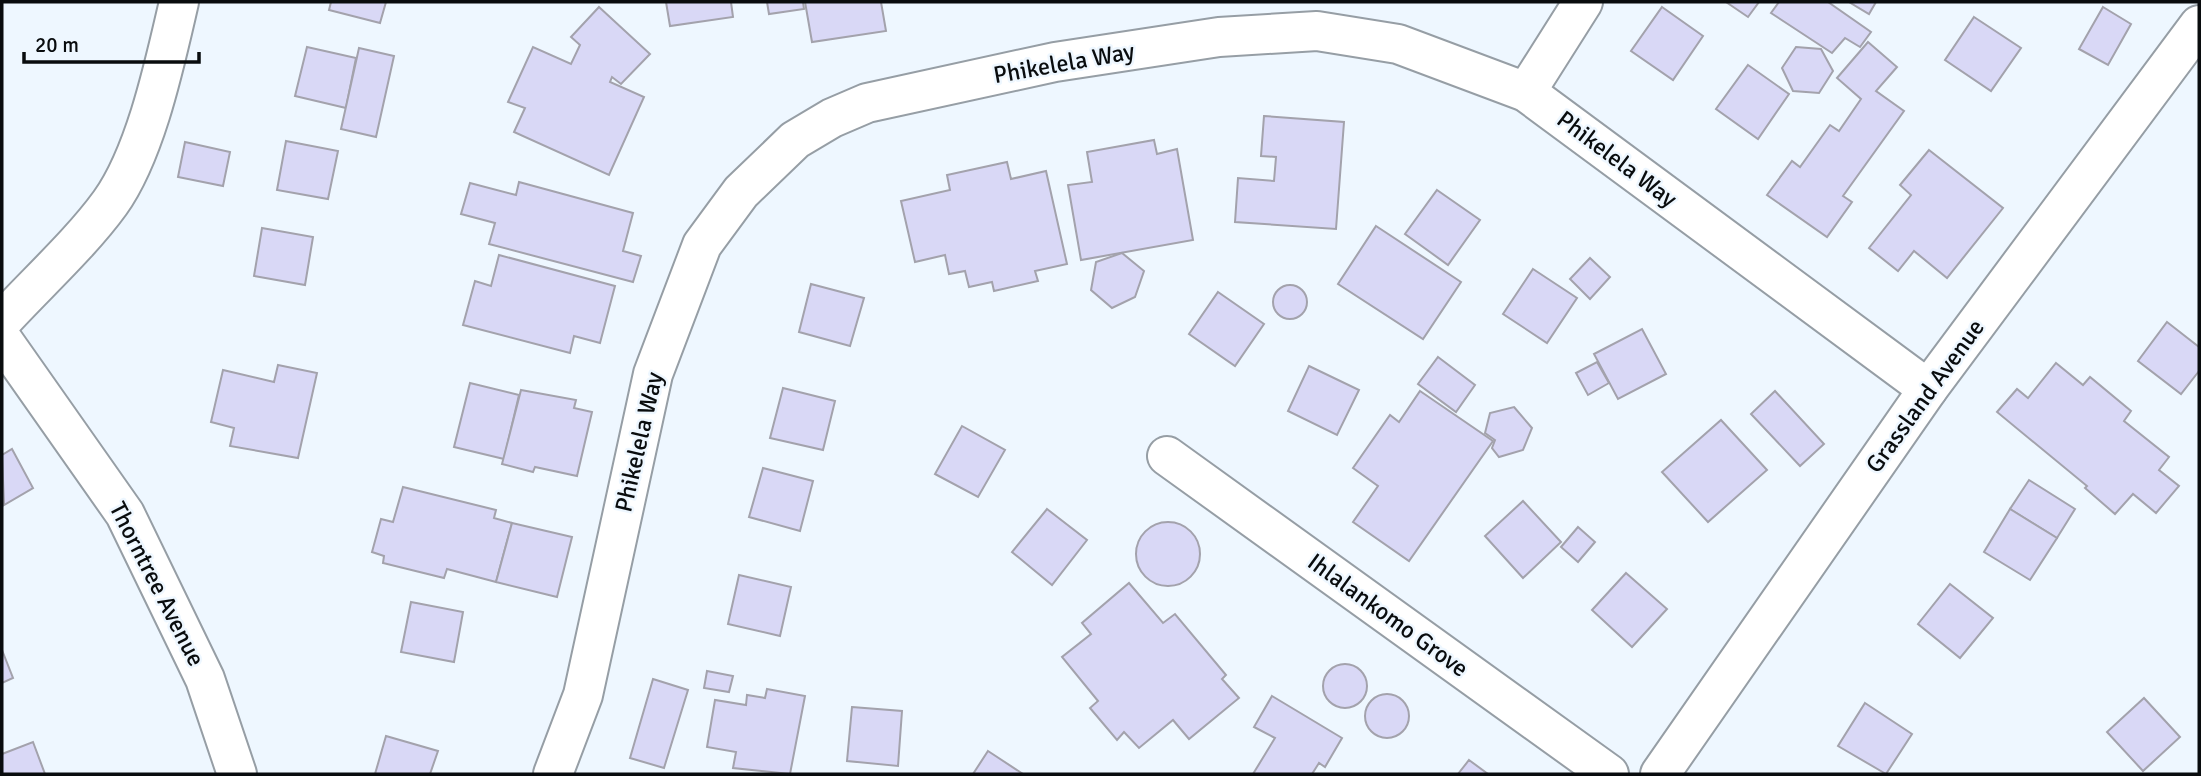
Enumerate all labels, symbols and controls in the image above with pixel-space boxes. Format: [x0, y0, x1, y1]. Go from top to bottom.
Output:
scale bar [24, 21, 200, 65]
text: 20 m [35, 32, 79, 58]
street label: Phikelela Way [991, 36, 1137, 90]
street label: Phikelela Way [1551, 104, 1683, 214]
street label: Grassland Avenue [1859, 313, 1991, 479]
street label: Phikelela Way [608, 369, 670, 515]
street label: Thorntree Avenue [103, 497, 211, 671]
street label: Ihlalankomo Grove [1302, 547, 1474, 683]

